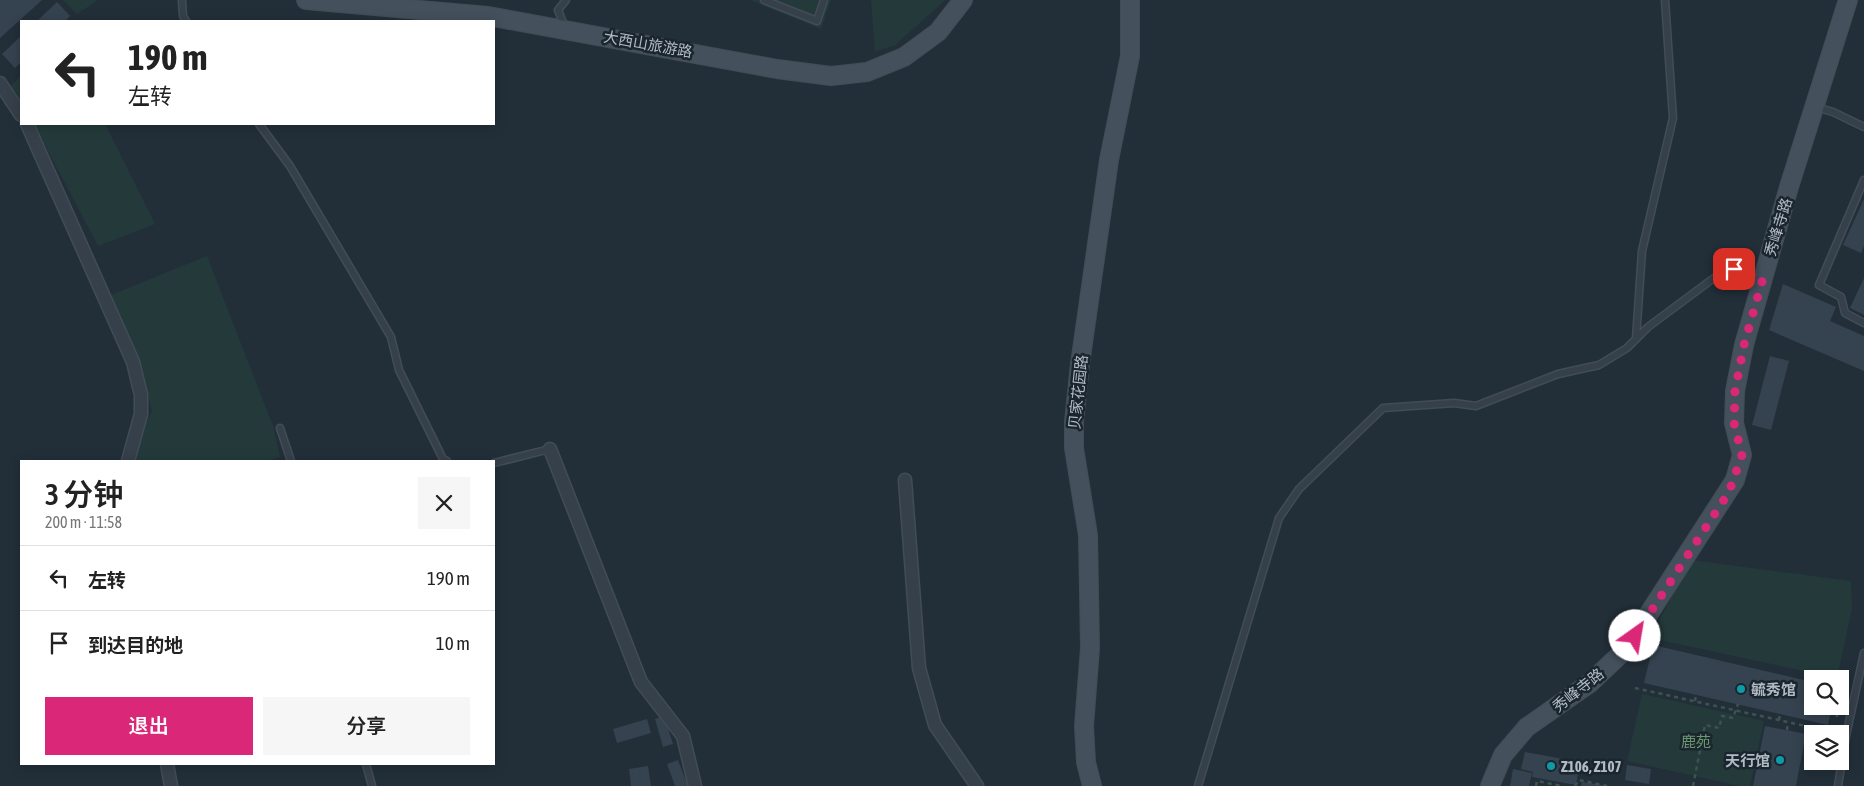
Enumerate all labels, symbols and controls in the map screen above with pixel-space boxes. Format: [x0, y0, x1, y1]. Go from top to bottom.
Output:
street label: 大西山旅游路 [602, 28, 694, 60]
text: 190 m [128, 37, 207, 77]
icon: left [45, 40, 110, 105]
text: 左转 [128, 83, 172, 109]
street label: 秀峰寺路 [1761, 196, 1795, 258]
pin [1713, 248, 1755, 290]
icon: arrive [1720, 255, 1748, 283]
street label: 贝家花园路 [1066, 354, 1090, 430]
text: 3 分钟 [45, 477, 123, 511]
button: close [418, 477, 470, 529]
text: 200 m · 11:58 [45, 513, 122, 531]
icon: left [45, 564, 73, 592]
text: 190 m [427, 567, 470, 589]
text: 左转 [88, 569, 126, 591]
position arrow [1608, 609, 1660, 661]
icon: arrive [45, 629, 73, 657]
text: 10 m [436, 632, 470, 654]
text: 到达目的地 [88, 634, 183, 656]
street label: 秀峰寺路 [1549, 665, 1607, 715]
map controls [1804, 670, 1849, 770]
button: search [1804, 670, 1849, 715]
place label: 毓秀馆 [1751, 681, 1796, 698]
marker: 毓秀馆 [1735, 683, 1747, 695]
button: 退出 [45, 697, 253, 755]
button: 分享 [263, 697, 470, 755]
button: layers [1804, 725, 1849, 770]
park label: 鹿苑 [1681, 733, 1711, 750]
place label: 天行馆 [1725, 752, 1770, 769]
marker: 天行馆 [1774, 754, 1786, 766]
place label: Z106, Z107 [1561, 758, 1622, 775]
marker: Z106, Z107 [1545, 760, 1557, 772]

